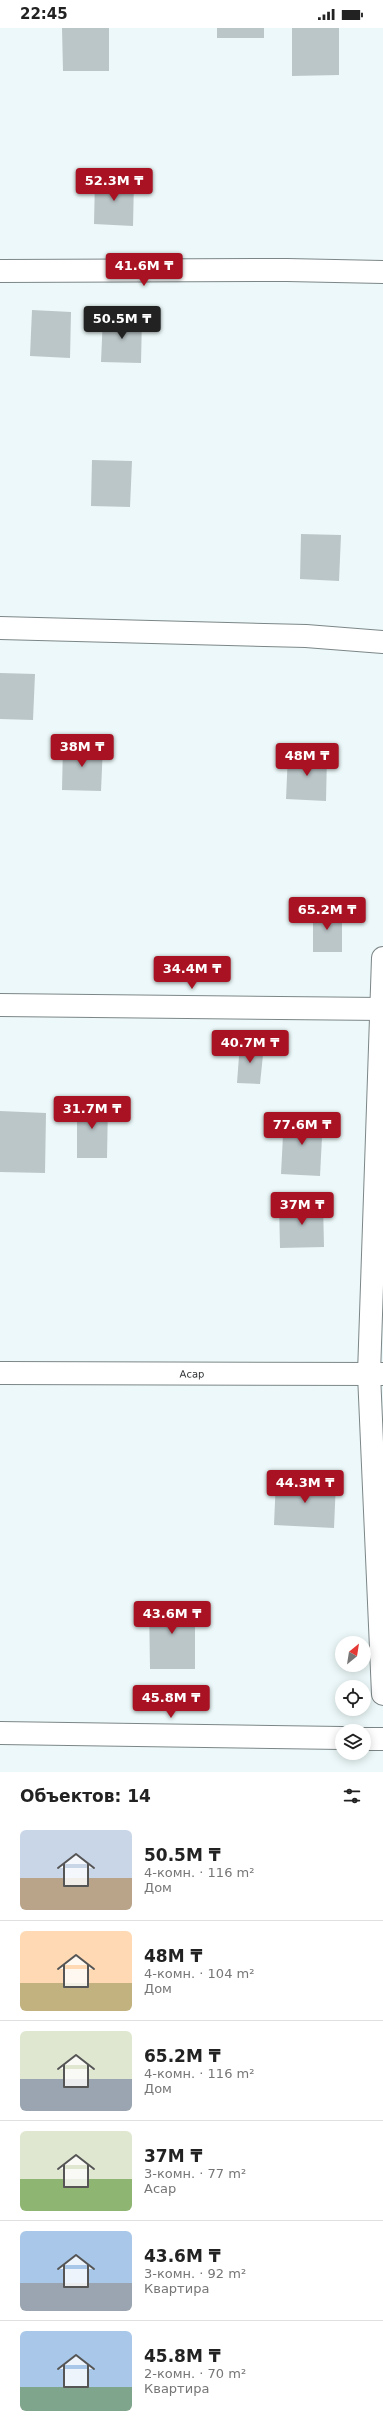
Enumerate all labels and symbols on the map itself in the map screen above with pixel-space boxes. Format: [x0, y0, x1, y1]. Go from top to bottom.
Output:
pin: 52.3M ₸ [77, 168, 151, 202]
pin: 41.6M ₸ [107, 253, 181, 287]
pin: 50.5M ₸ [85, 306, 159, 340]
pin: 38M ₸ [54, 734, 110, 768]
pin: 48M ₸ [279, 743, 335, 777]
pin: 65.2M ₸ [290, 897, 364, 931]
pin: 34.4M ₸ [155, 956, 229, 990]
pin: 40.7M ₸ [213, 1030, 287, 1064]
pin: 31.7M ₸ [55, 1096, 129, 1130]
pin: 77.6M ₸ [265, 1112, 339, 1146]
pin: 37M ₸ [274, 1192, 330, 1226]
street label: Асар [180, 1368, 204, 1379]
pin: 44.3M ₸ [268, 1470, 342, 1504]
pin: 43.6M ₸ [135, 1601, 209, 1635]
north arrow [335, 1636, 371, 1672]
pin: 45.8M ₸ [134, 1685, 208, 1719]

